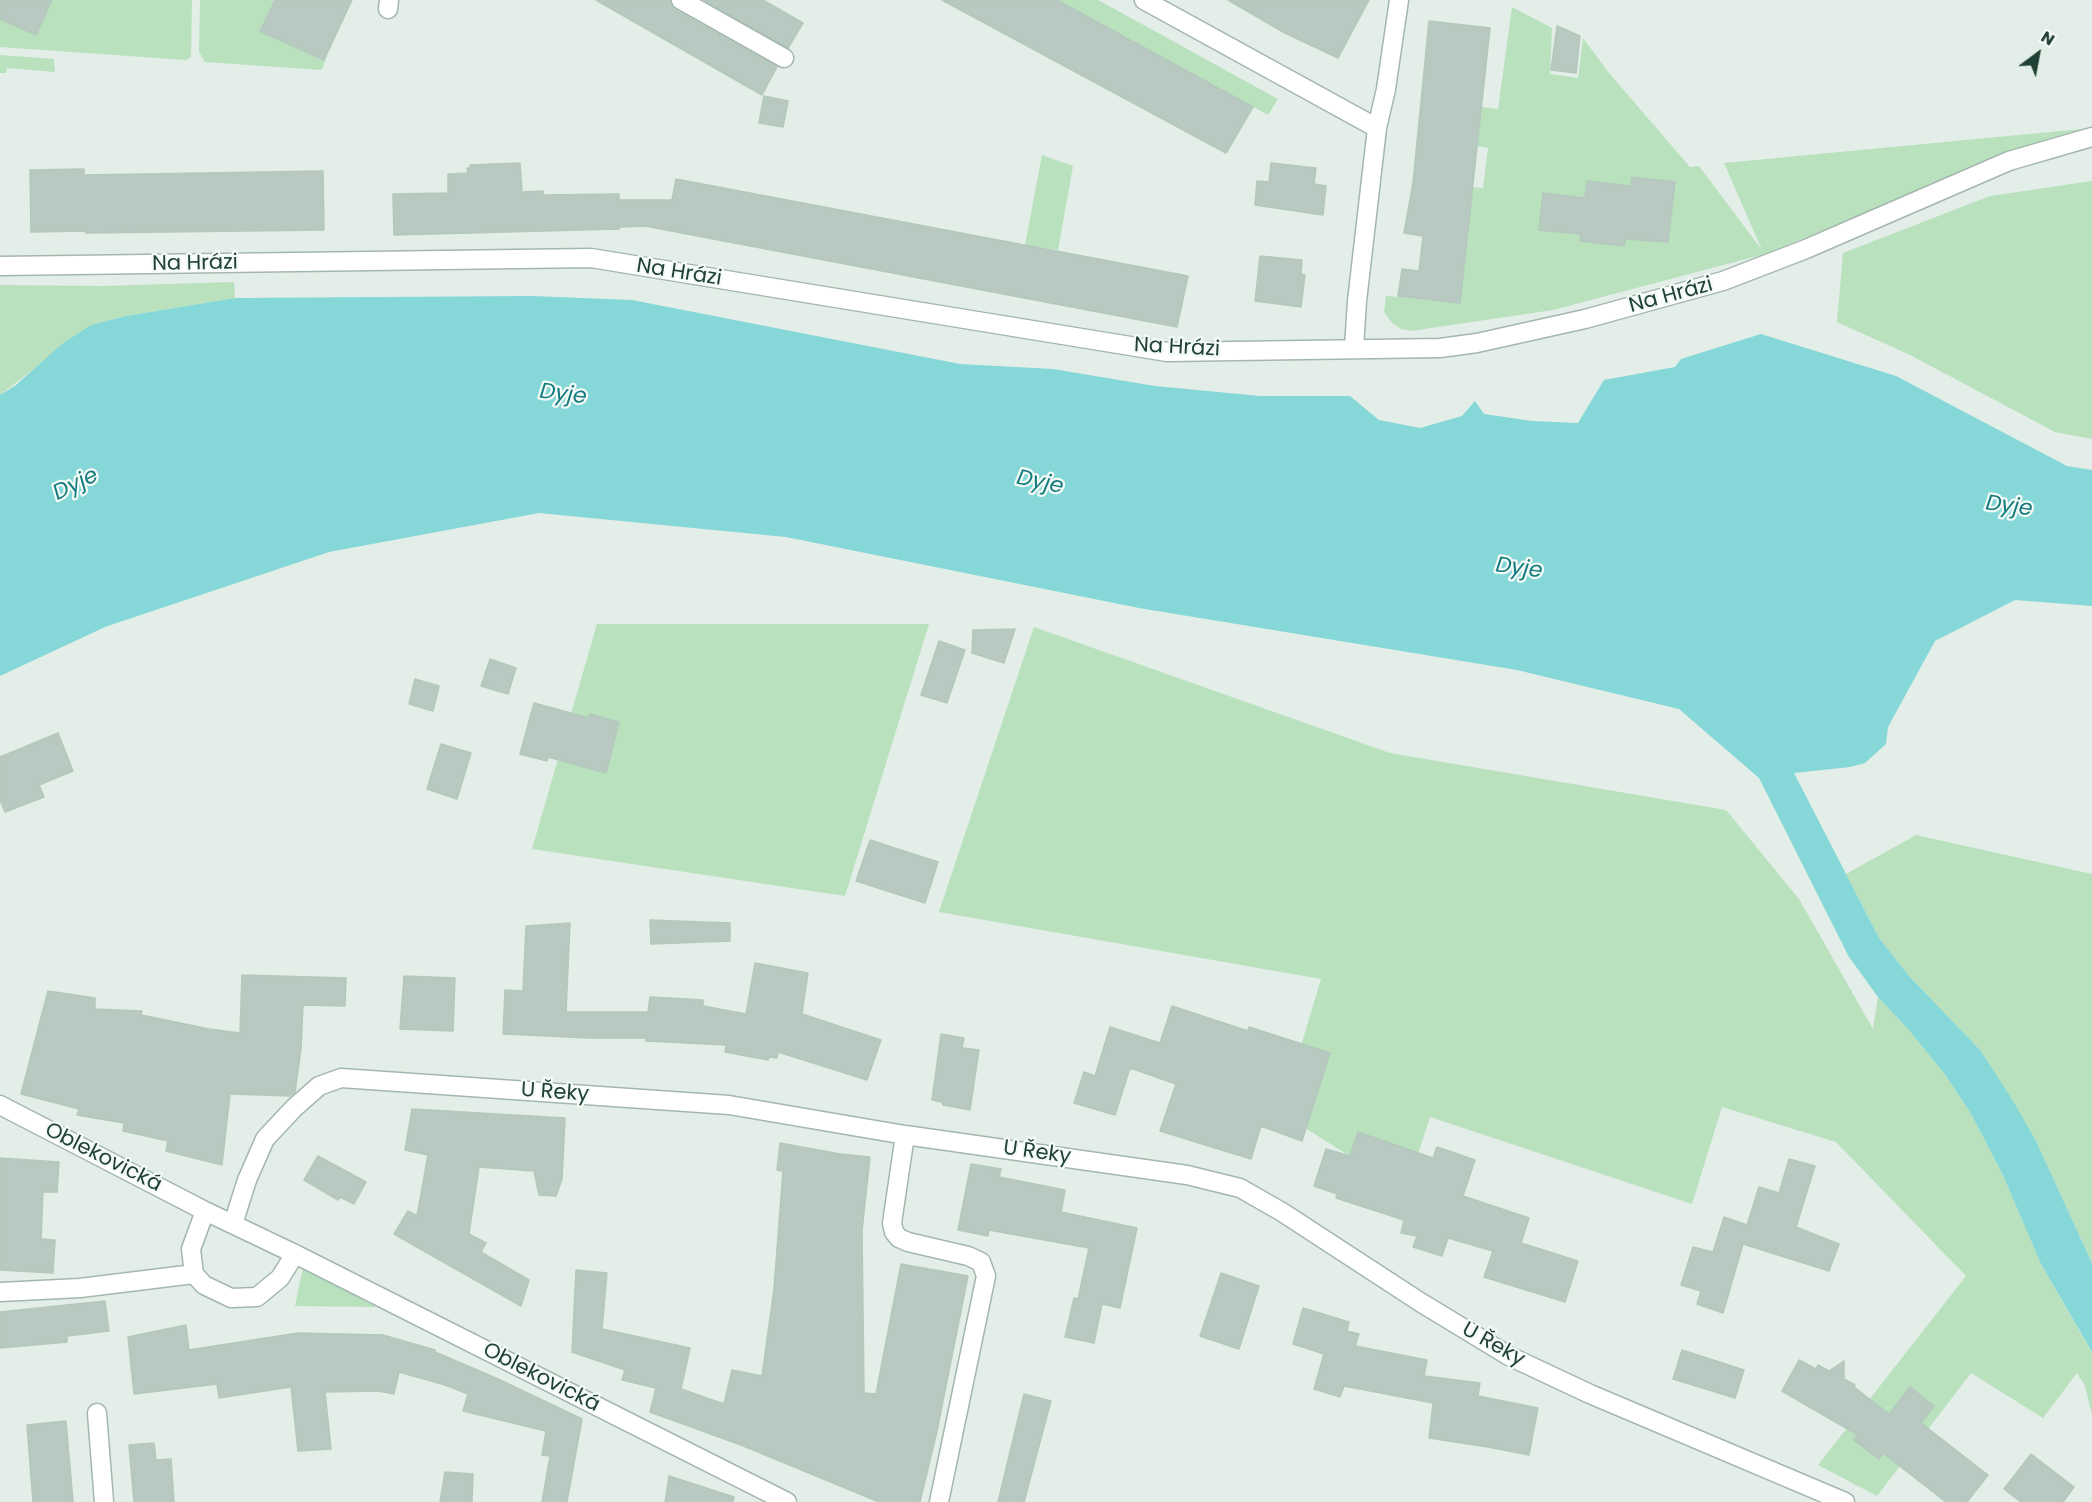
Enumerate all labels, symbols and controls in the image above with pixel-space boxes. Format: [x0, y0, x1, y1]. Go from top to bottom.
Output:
north arrow [2008, 24, 2068, 84]
text: N [2037, 25, 2059, 51]
street label: Na Hrázi [152, 251, 238, 277]
street label: Na Hrázi [635, 254, 723, 292]
street label: Na Hrázi [1626, 273, 1716, 319]
street label: Na Hrázi [1133, 333, 1221, 363]
water label: Dyje [538, 379, 588, 411]
water label: Dyje [49, 463, 103, 507]
water label: Dyje [1014, 465, 1066, 501]
water label: Dyje [1984, 491, 2034, 523]
water label: Dyje [1494, 553, 1544, 585]
street label: U Řeky [520, 1078, 590, 1108]
street label: Oblekovická [40, 1118, 166, 1198]
street label: U Řeky [1001, 1136, 1073, 1170]
street label: U Řeky [1457, 1317, 1529, 1373]
street label: Oblekovická [478, 1338, 604, 1418]

